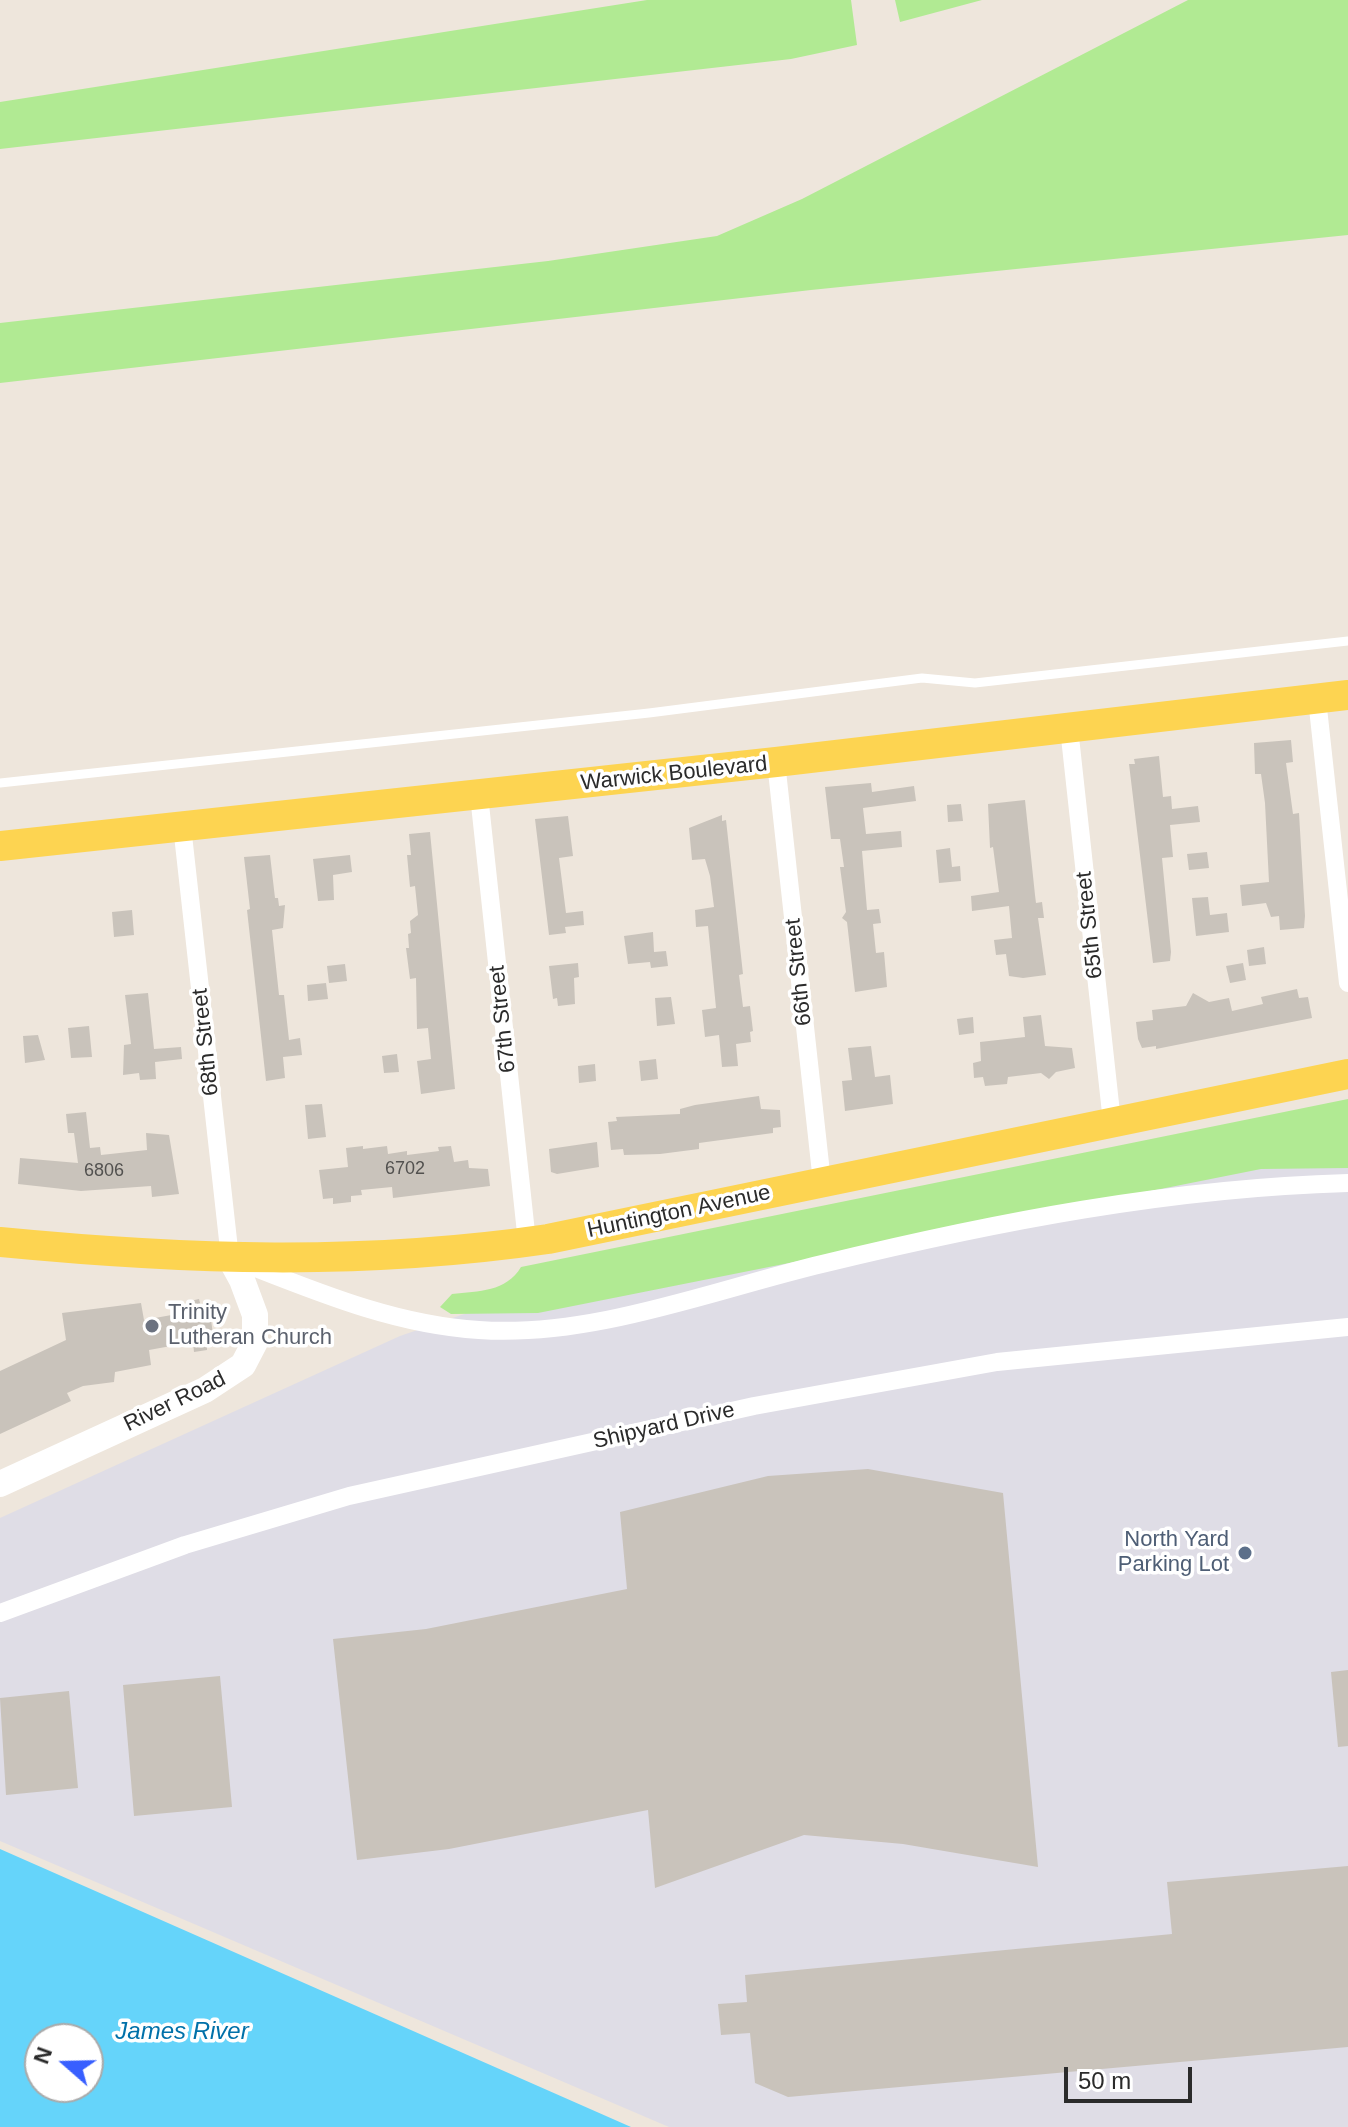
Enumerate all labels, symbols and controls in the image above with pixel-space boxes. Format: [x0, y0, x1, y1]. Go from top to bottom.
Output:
street label: Warwick Boulevard [579, 751, 769, 797]
street label: 65th Street [1071, 870, 1109, 980]
street label: 66th Street [780, 917, 818, 1027]
street label: 67th Street [484, 964, 522, 1074]
street label: 68th Street [187, 987, 225, 1097]
house number: 6702 [385, 1158, 425, 1180]
house number: 6806 [84, 1160, 124, 1182]
street label: Huntington Avenue [585, 1180, 773, 1244]
place label: Trinity Lutheran Church [168, 1300, 332, 1352]
marker: Trinity Lutheran Church [143, 1317, 161, 1335]
street label: River Road [120, 1366, 230, 1438]
street label: Shipyard Drive [591, 1397, 737, 1455]
place label: North Yard Parking Lot [1118, 1527, 1229, 1578]
marker: North Yard Parking Lot [1236, 1544, 1254, 1562]
water label: James River [115, 2018, 249, 2046]
north arrow [24, 2023, 104, 2103]
text: N [28, 2044, 57, 2067]
scale bar [1068, 2051, 1196, 2101]
text: 50 m [1078, 2067, 1131, 2094]

